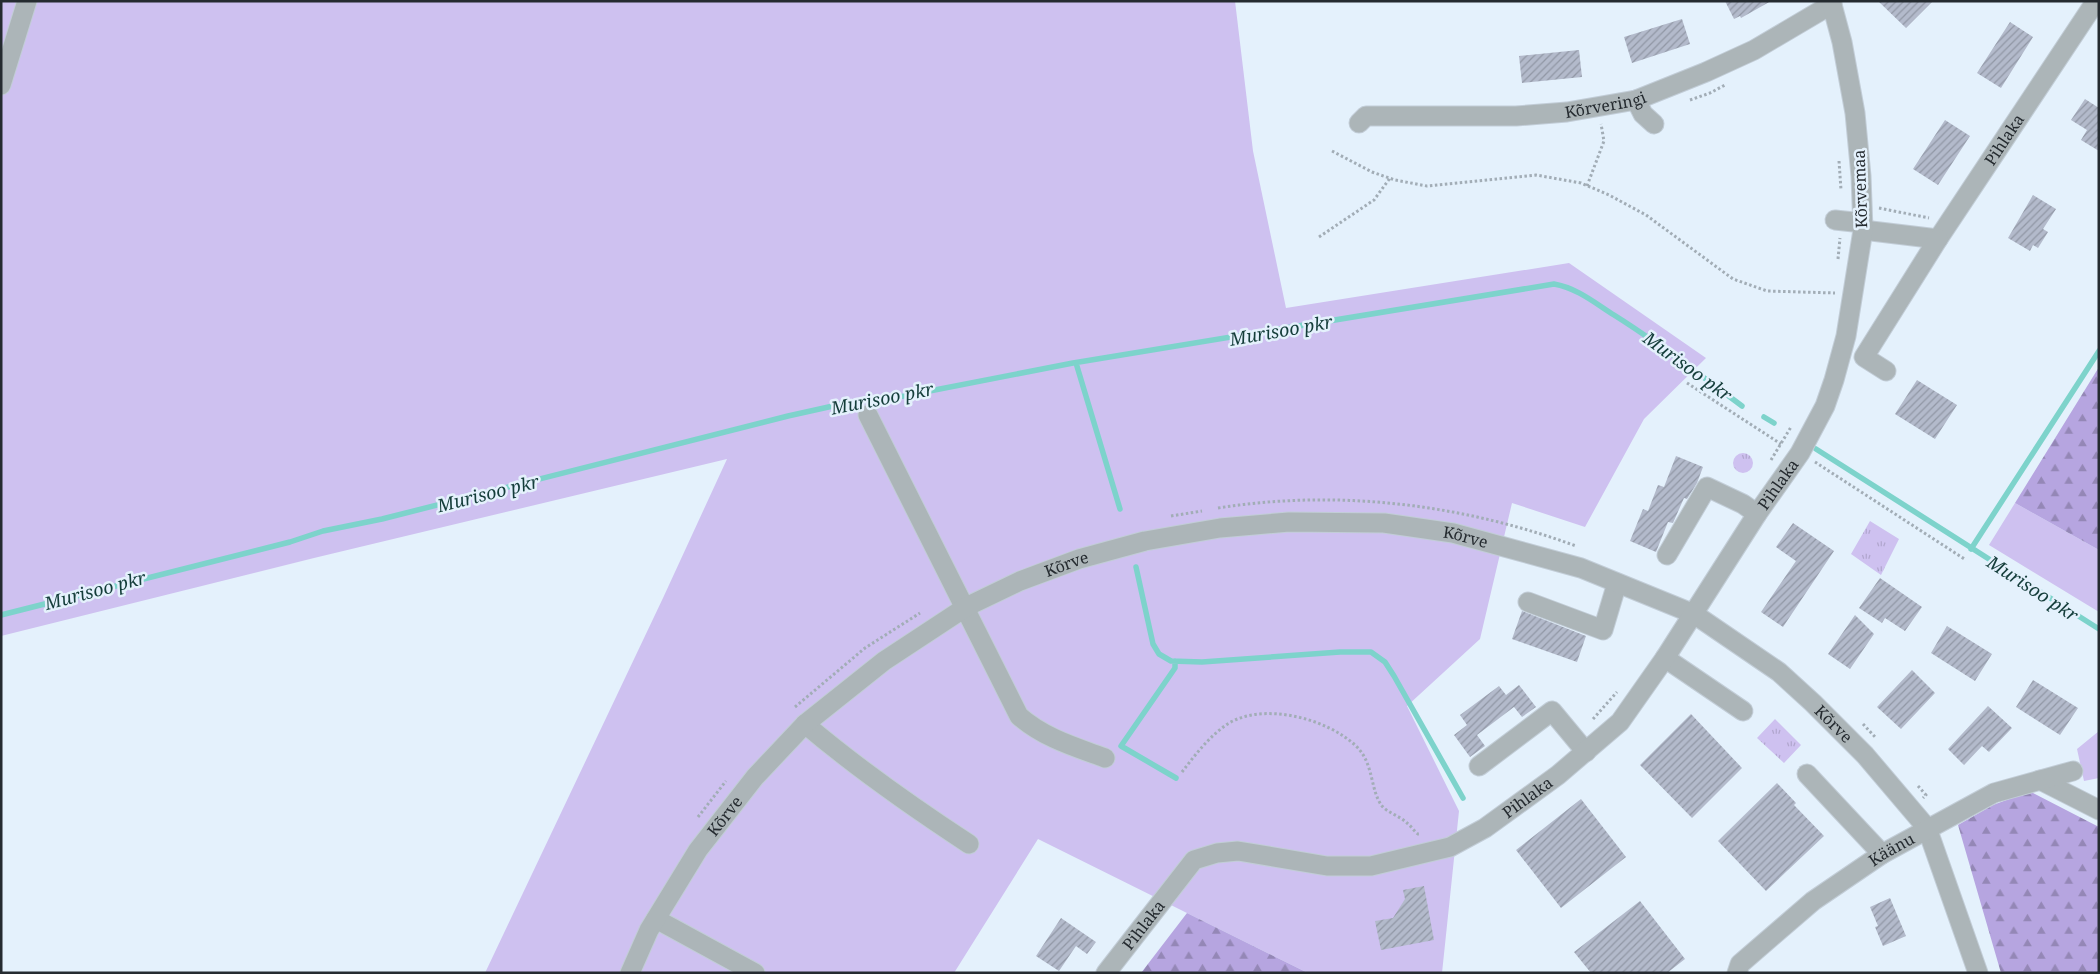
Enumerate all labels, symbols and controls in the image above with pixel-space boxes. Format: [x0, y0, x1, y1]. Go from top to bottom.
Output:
street label: Kõrveringi [1563, 86, 1649, 123]
street label: Pihlaka [1979, 110, 2029, 169]
street label: Kõrvemaa [1848, 149, 1872, 229]
water label: Murisoo pkr [1227, 309, 1335, 351]
water label: Murisoo pkr [1638, 325, 1738, 407]
water label: Murisoo pkr [828, 376, 936, 420]
street label: Pihlaka [1752, 454, 1803, 514]
water label: Murisoo pkr [434, 469, 542, 518]
street label: Kõrve [1442, 521, 1490, 553]
street label: Kõrve [1041, 546, 1091, 582]
water label: Murisoo pkr [1982, 549, 2084, 627]
water label: Murisoo pkr [41, 565, 149, 615]
street label: Kõrve [1810, 700, 1858, 748]
street label: Pihlaka [1498, 772, 1557, 823]
street label: Kõrve [702, 791, 747, 841]
street label: Käänu [1864, 827, 1918, 871]
street label: Pihlaka [1117, 895, 1170, 954]

